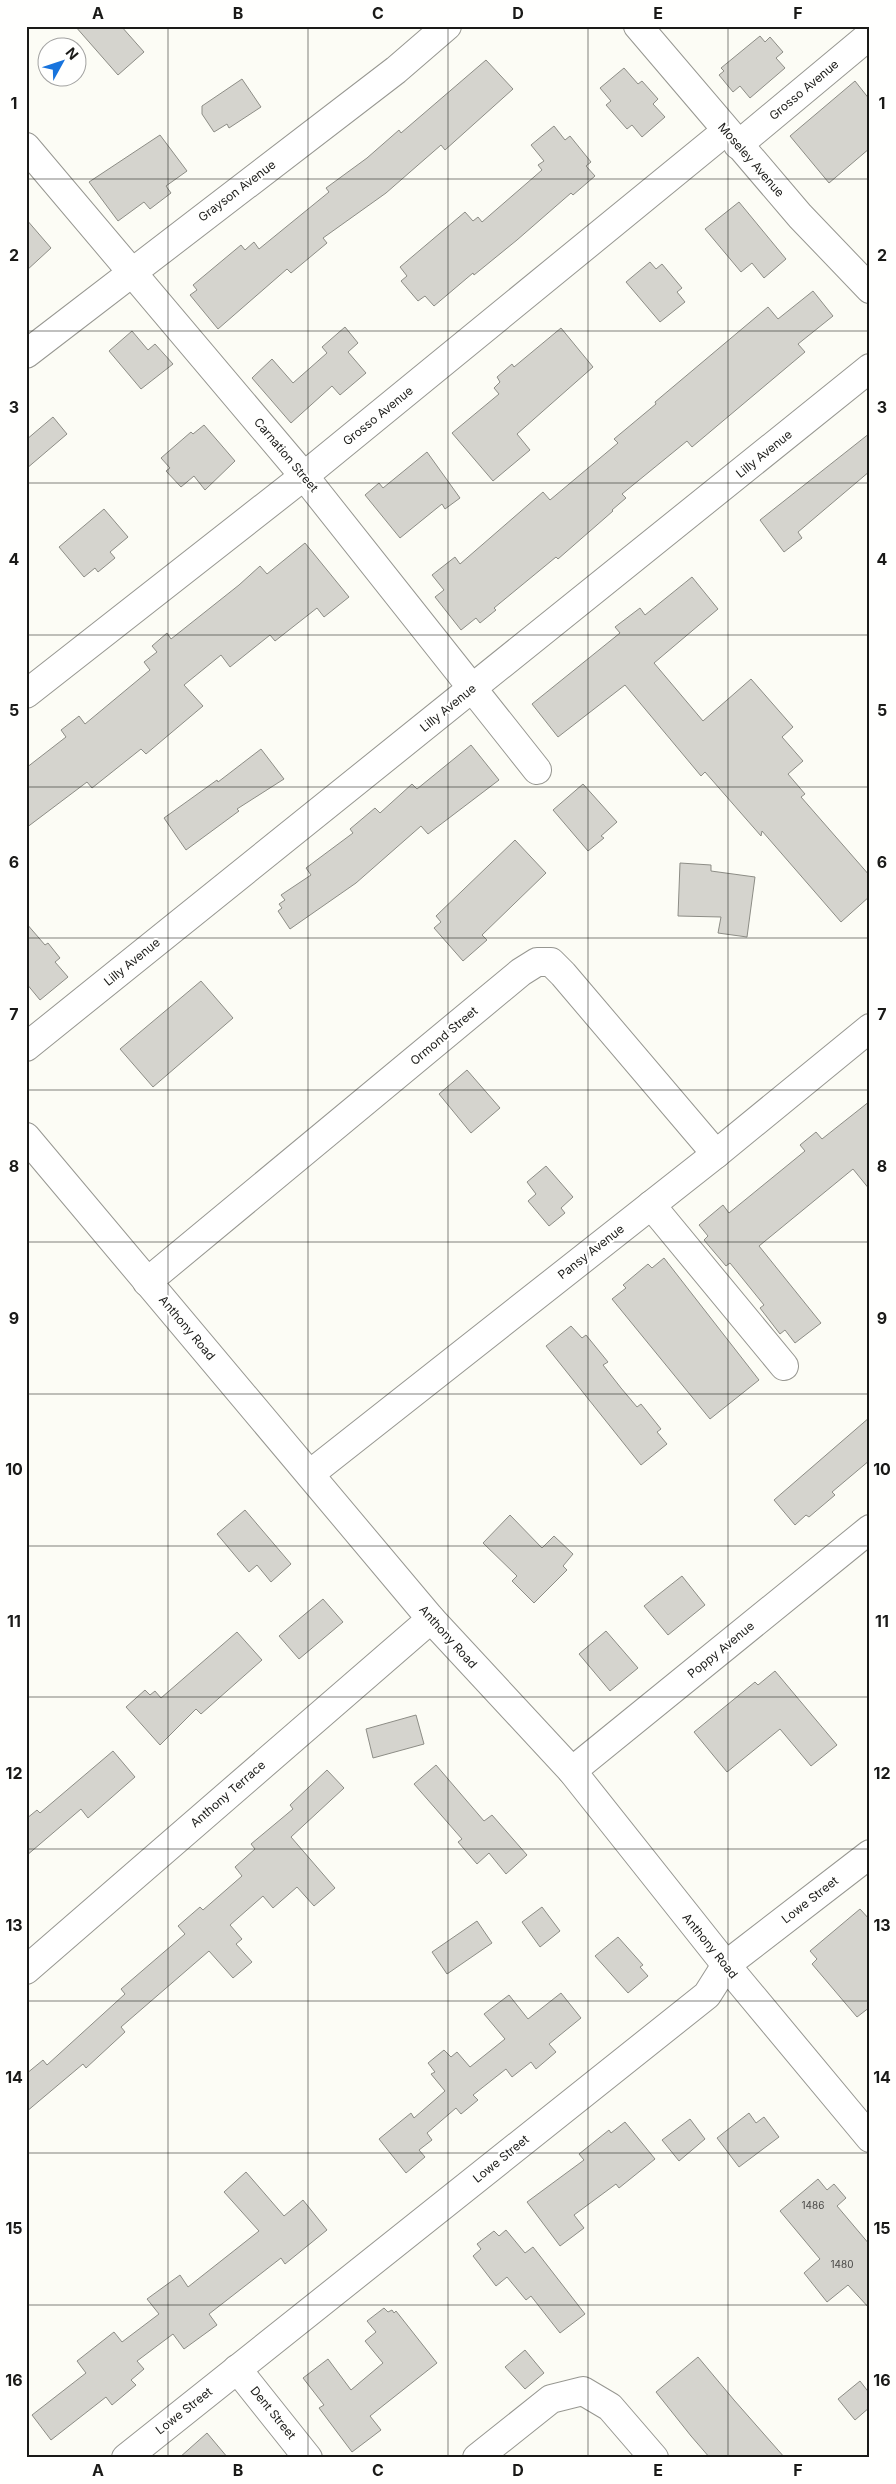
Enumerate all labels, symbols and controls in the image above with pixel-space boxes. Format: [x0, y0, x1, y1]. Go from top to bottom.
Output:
text: A [92, 3, 104, 23]
text: B [233, 3, 243, 23]
text: C [372, 3, 384, 23]
text: D [512, 3, 524, 23]
text: E [653, 3, 663, 23]
text: F [793, 3, 803, 23]
north arrow [38, 38, 88, 88]
text: N [62, 44, 82, 63]
street label: Grosso Avenue [766, 56, 841, 123]
text: 1 [11, 93, 17, 113]
text: 1 [879, 93, 885, 113]
street label: Moseley Avenue [715, 120, 788, 200]
street label: Grayson Avenue [195, 157, 278, 225]
text: 2 [9, 245, 19, 265]
text: 2 [877, 245, 887, 265]
street label: Grosso Avenue [340, 383, 416, 448]
text: 3 [9, 397, 19, 417]
text: 3 [877, 397, 887, 417]
street label: Carnation Street [251, 414, 322, 495]
street label: Lilly Avenue [733, 426, 795, 481]
text: 4 [9, 549, 20, 569]
text: 4 [877, 549, 888, 569]
street label: Lilly Avenue [417, 680, 479, 735]
text: 5 [9, 700, 19, 720]
text: 5 [877, 700, 887, 720]
text: 6 [9, 852, 19, 872]
text: 6 [877, 852, 887, 872]
street label: Lilly Avenue [101, 934, 163, 989]
street label: Ormond Street [407, 1003, 480, 1068]
text: 7 [9, 1004, 19, 1024]
text: 7 [877, 1004, 887, 1024]
text: 8 [9, 1156, 19, 1176]
text: 8 [877, 1156, 887, 1176]
street label: Pansy Avenue [555, 1221, 627, 1282]
street label: Anthony Road [156, 1292, 219, 1363]
text: 9 [9, 1308, 19, 1328]
text: 9 [877, 1308, 887, 1328]
text: 10 [5, 1459, 23, 1479]
text: 10 [873, 1459, 891, 1479]
street label: Anthony Road [416, 1602, 481, 1671]
text: 11 [7, 1611, 21, 1631]
text: 11 [875, 1611, 889, 1631]
street label: Poppy Avenue [684, 1618, 757, 1681]
street label: Anthony Terrace [187, 1757, 268, 1830]
text: 12 [6, 1763, 22, 1783]
text: 12 [874, 1763, 890, 1783]
street label: Lowe Street [778, 1873, 841, 1926]
street label: Anthony Road [680, 1910, 741, 1981]
text: 13 [5, 1915, 23, 1935]
text: 13 [873, 1915, 891, 1935]
text: 14 [5, 2067, 23, 2087]
text: 14 [873, 2067, 891, 2087]
street label: Lowe Street [470, 2131, 532, 2186]
house number: 1486 [802, 2199, 824, 2211]
text: 15 [5, 2218, 23, 2238]
text: 15 [873, 2218, 891, 2238]
house number: 1480 [830, 2258, 854, 2270]
text: 16 [5, 2370, 23, 2390]
text: 16 [873, 2370, 891, 2390]
street label: Dent Street [247, 2383, 299, 2442]
street label: Lowe Street [152, 2384, 215, 2437]
text: A [92, 2460, 104, 2480]
text: B [233, 2460, 243, 2480]
text: C [372, 2460, 384, 2480]
text: D [512, 2460, 524, 2480]
text: E [653, 2460, 663, 2480]
text: F [793, 2460, 803, 2480]

